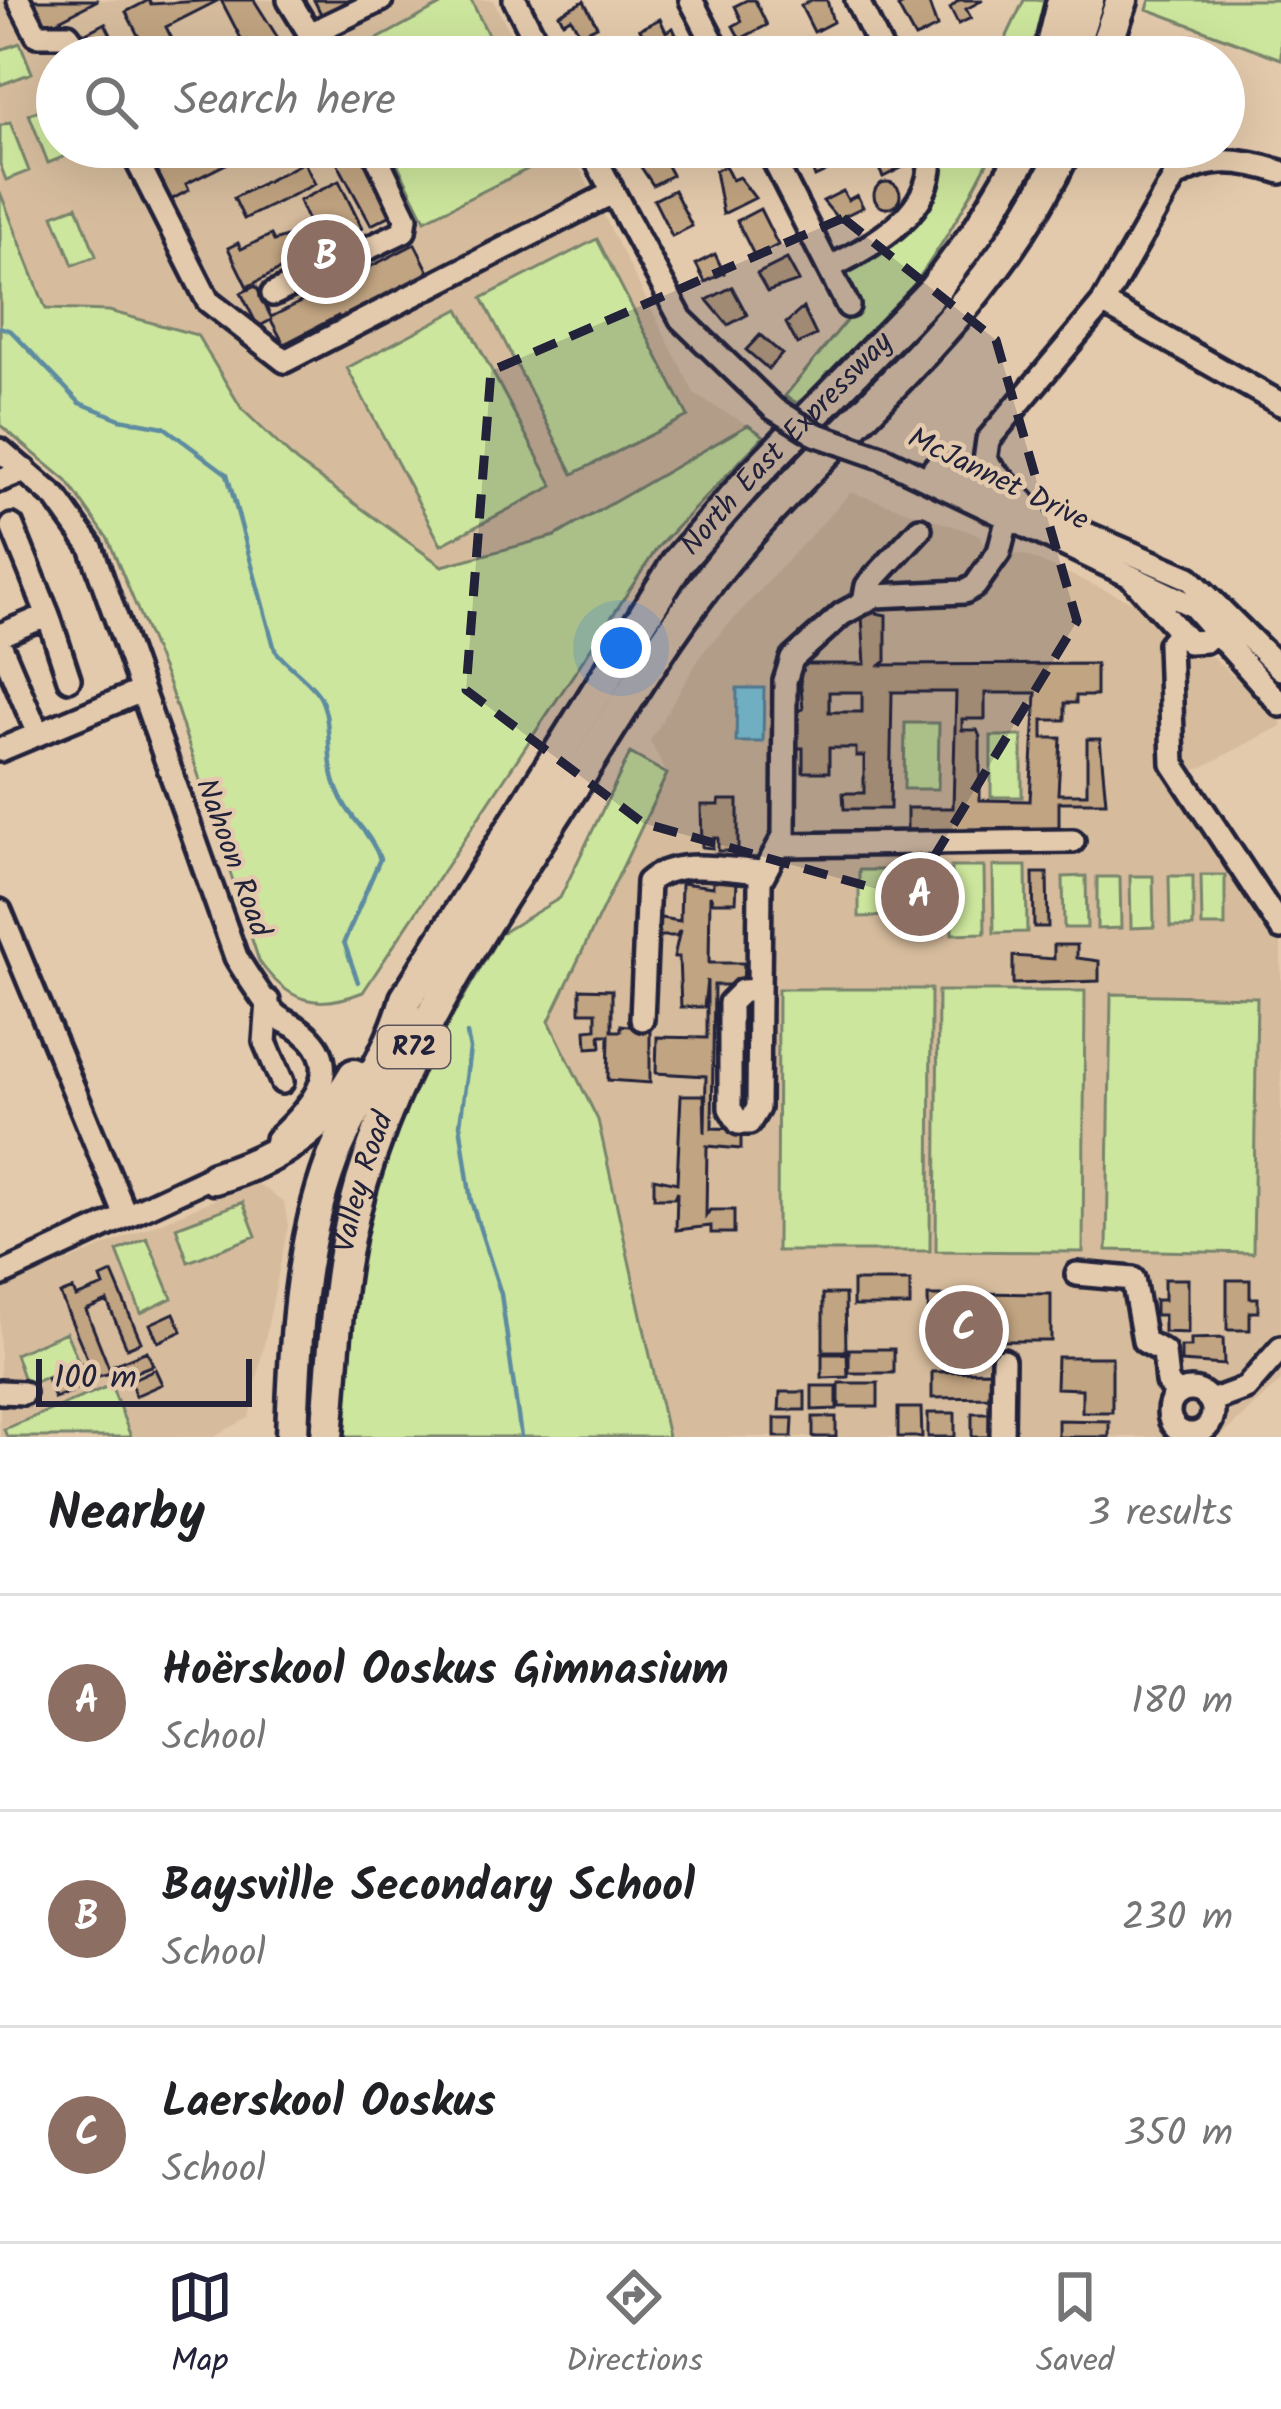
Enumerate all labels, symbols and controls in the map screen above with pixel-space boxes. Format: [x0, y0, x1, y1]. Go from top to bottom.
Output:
search box [36, 36, 1245, 168]
text: Search here [174, 66, 396, 138]
icon: search [78, 69, 144, 135]
pin: B [287, 214, 365, 304]
street label: North East Expressway [669, 320, 906, 567]
street label: McJannet Drive [899, 415, 1097, 545]
your location [591, 618, 651, 678]
street label: Nahoon Road [181, 772, 283, 945]
pin: A [881, 852, 959, 942]
road number: R72 [378, 1026, 450, 1068]
street label: Valley Road [322, 1104, 408, 1257]
pin: C [925, 1285, 1003, 1375]
scale bar [36, 1353, 252, 1406]
text: 100 m [54, 1353, 137, 1406]
text: Nearby [48, 1475, 205, 1556]
text: 3 results [1088, 1484, 1233, 1546]
text: Hoërskool Ooskus Gimnasium [162, 1636, 729, 1708]
text: A [75, 1672, 99, 1734]
text: 180 m [1131, 1672, 1233, 1734]
text: School [162, 1708, 266, 1770]
text: Baysville Secondary School [162, 1852, 695, 1924]
text: B [75, 1888, 99, 1950]
text: 230 m [1122, 1888, 1233, 1950]
text: School [162, 1924, 266, 1986]
text: Laerskool Ooskus [162, 2068, 496, 2140]
text: C [75, 2104, 99, 2166]
text: 350 m [1124, 2104, 1233, 2166]
text: School [162, 2140, 266, 2202]
tab: Map [167, 2264, 233, 2389]
tab: Directions [566, 2264, 703, 2389]
tab: Saved [1036, 2264, 1114, 2389]

